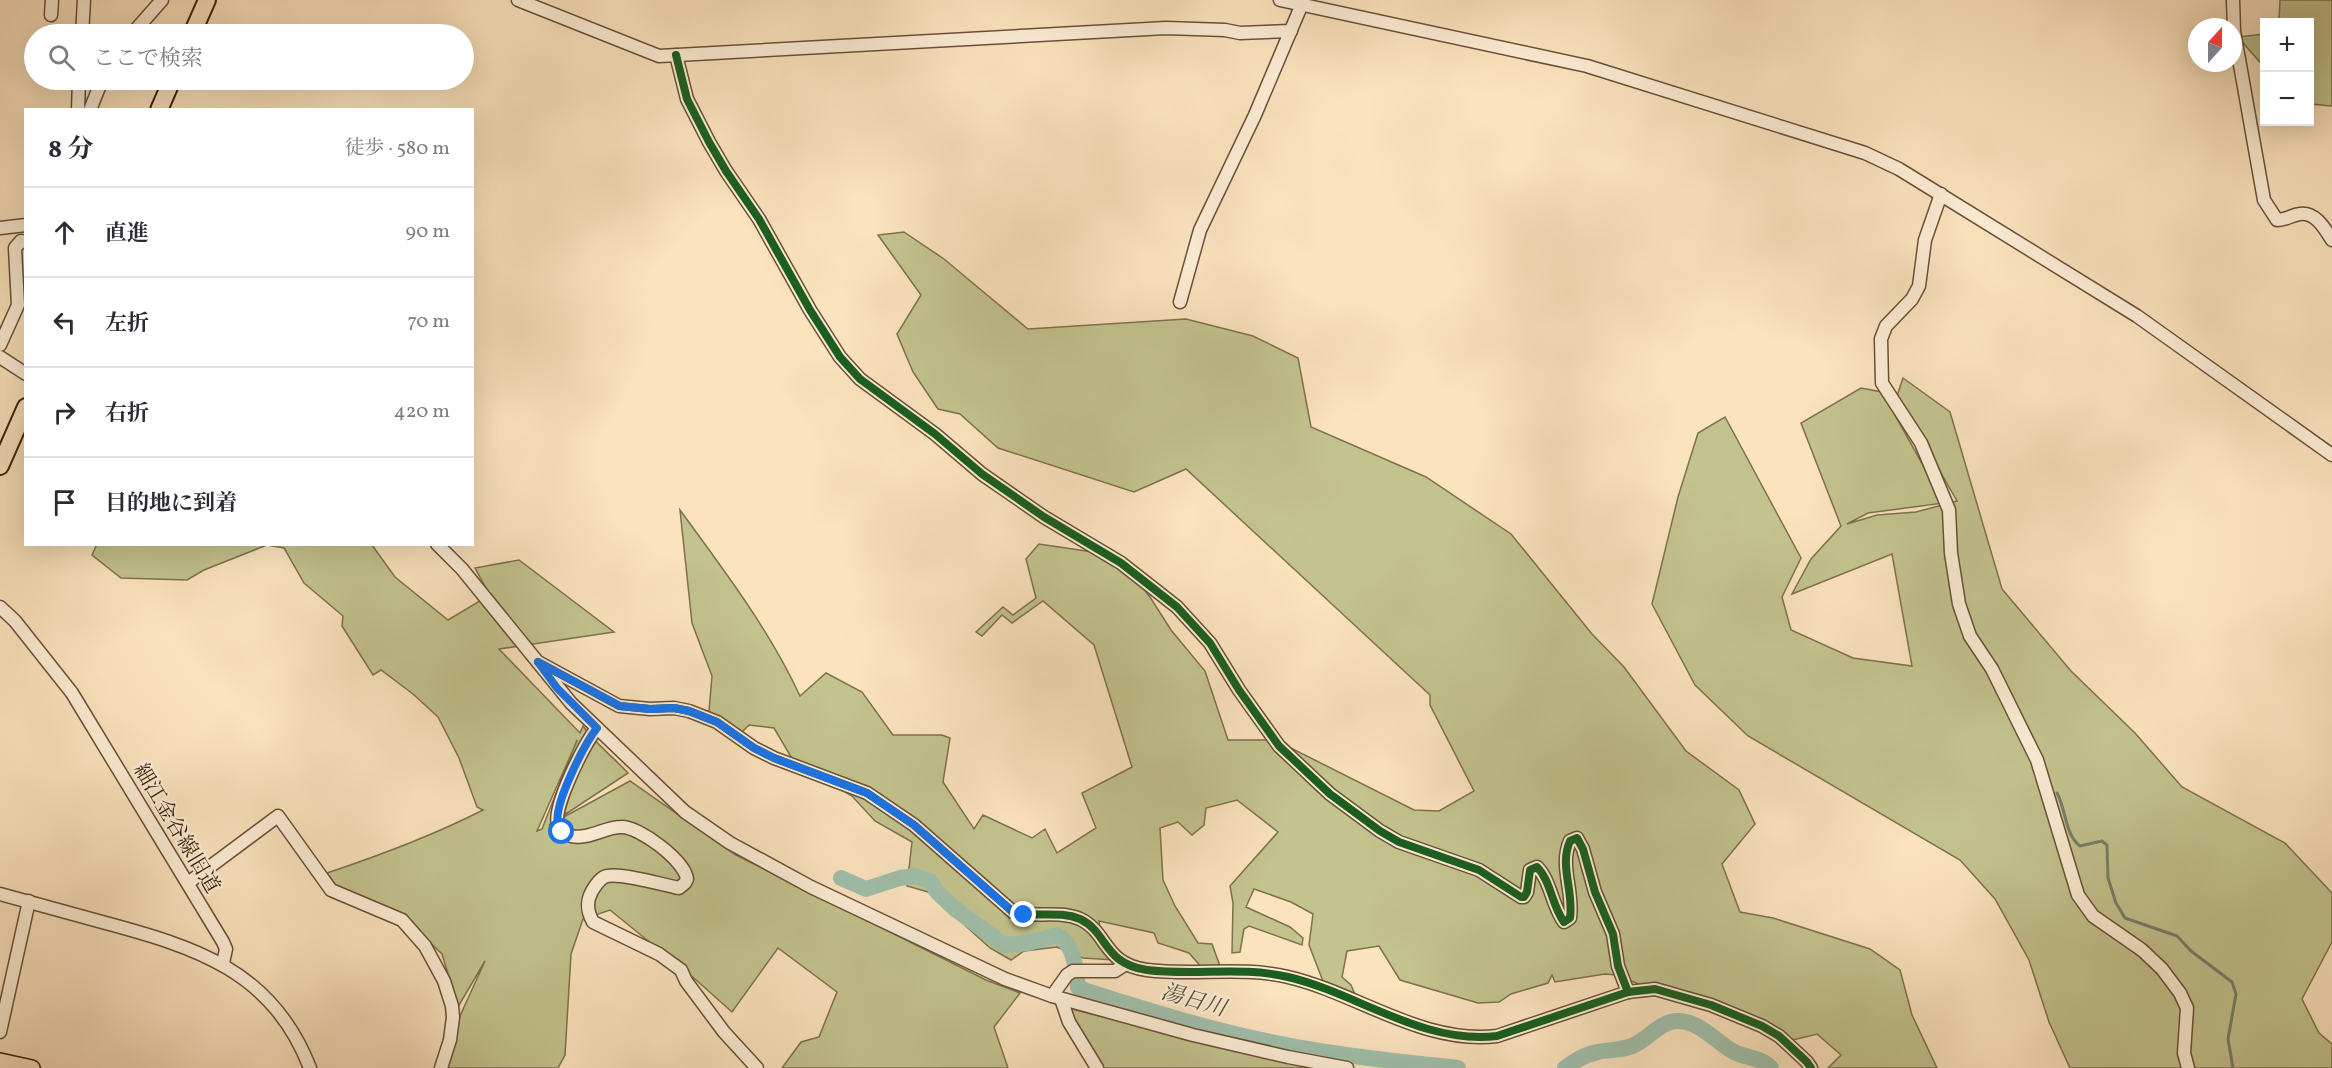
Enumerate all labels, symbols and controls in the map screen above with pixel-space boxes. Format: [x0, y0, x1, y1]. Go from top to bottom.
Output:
north arrow [2188, 18, 2242, 72]
map controls [2260, 18, 2314, 126]
button: + [2260, 18, 2314, 72]
search box [24, 24, 474, 90]
icon: search [45, 41, 78, 74]
text: ここで検索 [93, 44, 203, 75]
button: − [2260, 72, 2314, 126]
text: 8 分 [48, 132, 93, 168]
text: 徒歩 · 580 m [345, 135, 450, 163]
icon: ahead [48, 216, 81, 249]
text: 90 m [406, 218, 450, 246]
text: 直進 [105, 219, 149, 250]
icon: left [48, 306, 81, 339]
text: 70 m [407, 308, 450, 336]
text: 左折 [105, 309, 149, 340]
icon: right [48, 396, 81, 429]
text: 420 m [394, 398, 450, 426]
text: 右折 [105, 399, 149, 430]
icon: arrive [48, 486, 81, 519]
text: 目的地に到着 [105, 489, 237, 520]
street label: 細江金谷線旧道 [125, 758, 226, 899]
route start [548, 818, 574, 844]
route end [1010, 901, 1036, 927]
water label: 湯日川 [1157, 977, 1231, 1026]

